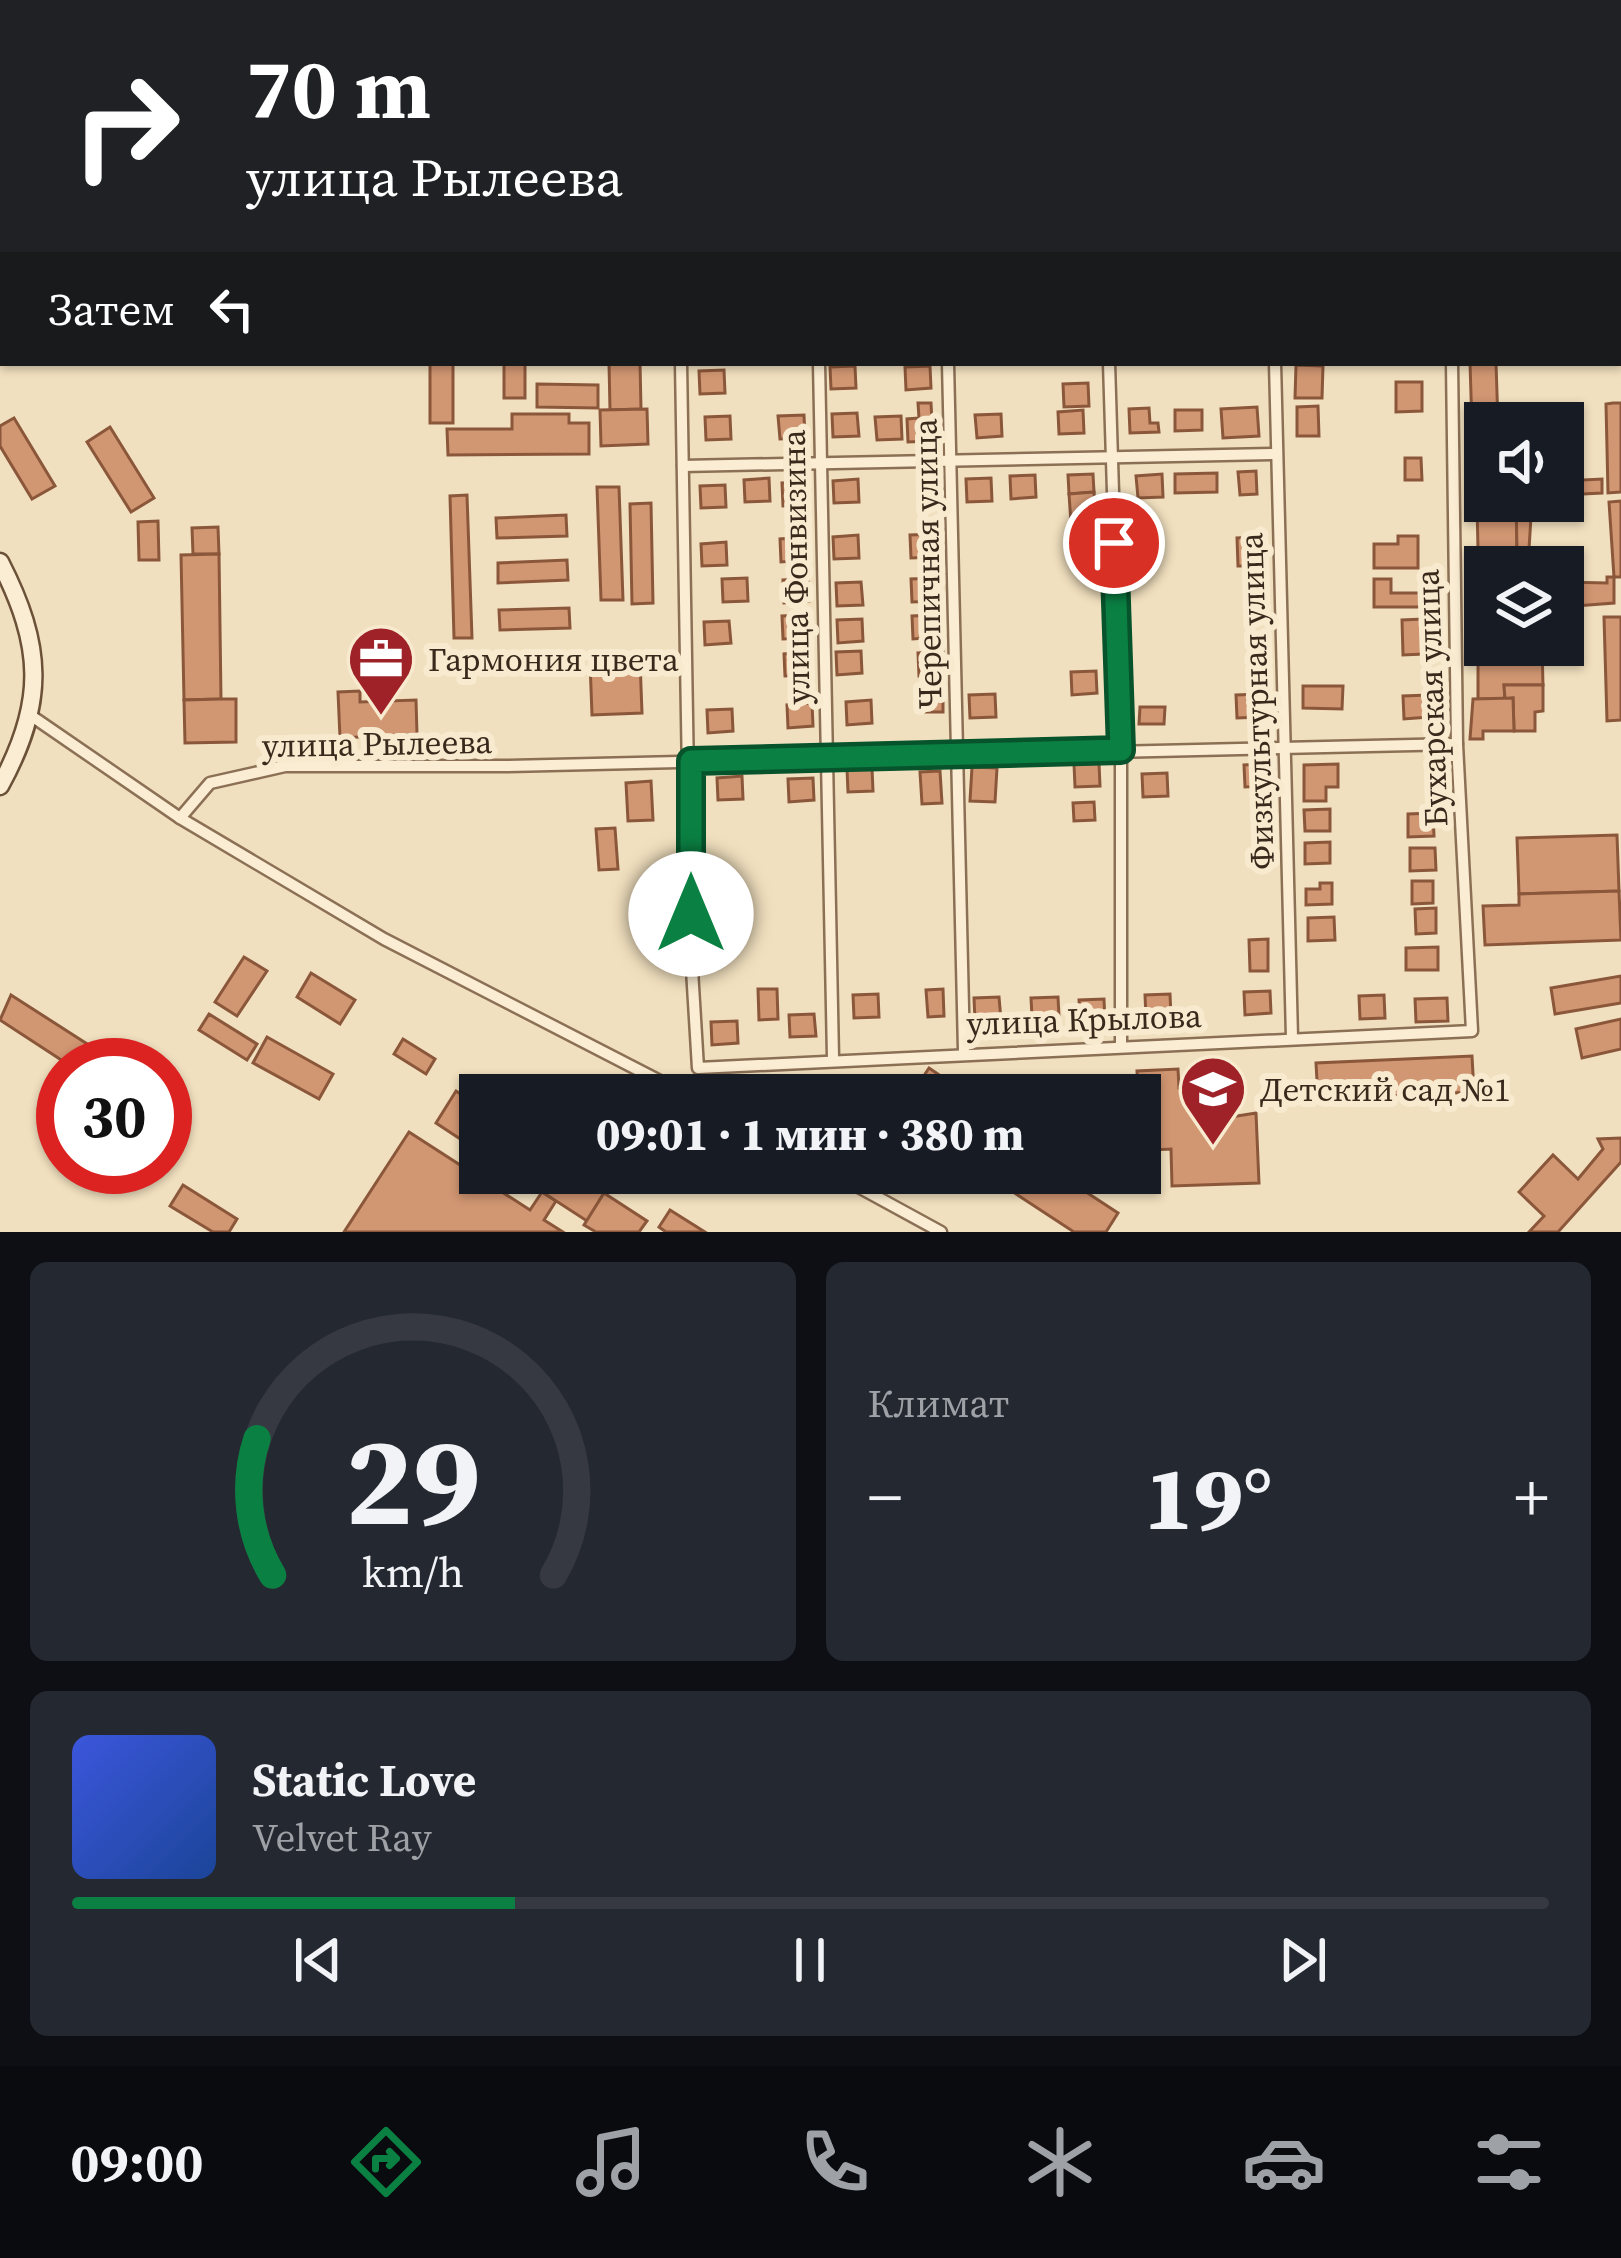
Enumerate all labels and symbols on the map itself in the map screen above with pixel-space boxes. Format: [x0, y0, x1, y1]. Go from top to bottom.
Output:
street label: Черепичная улица [902, 418, 953, 710]
street label: улица Фонвизина [771, 429, 820, 705]
pin [1063, 492, 1165, 594]
street label: Физкультурная улица [1228, 532, 1285, 870]
street label: Бухарская улица [1405, 568, 1458, 828]
office icon: Гармония цвета [346, 624, 416, 718]
place label: Гармония цвета [428, 637, 679, 682]
street label: улица Рылеева [261, 719, 493, 768]
position arrow [628, 851, 754, 977]
street label: улица Крылова [966, 993, 1203, 1046]
speed limit sign: 30 [36, 1038, 192, 1194]
school or university icon: Детский сад №1 [1178, 1054, 1248, 1148]
place label: Детский сад №1 [1260, 1067, 1510, 1112]

